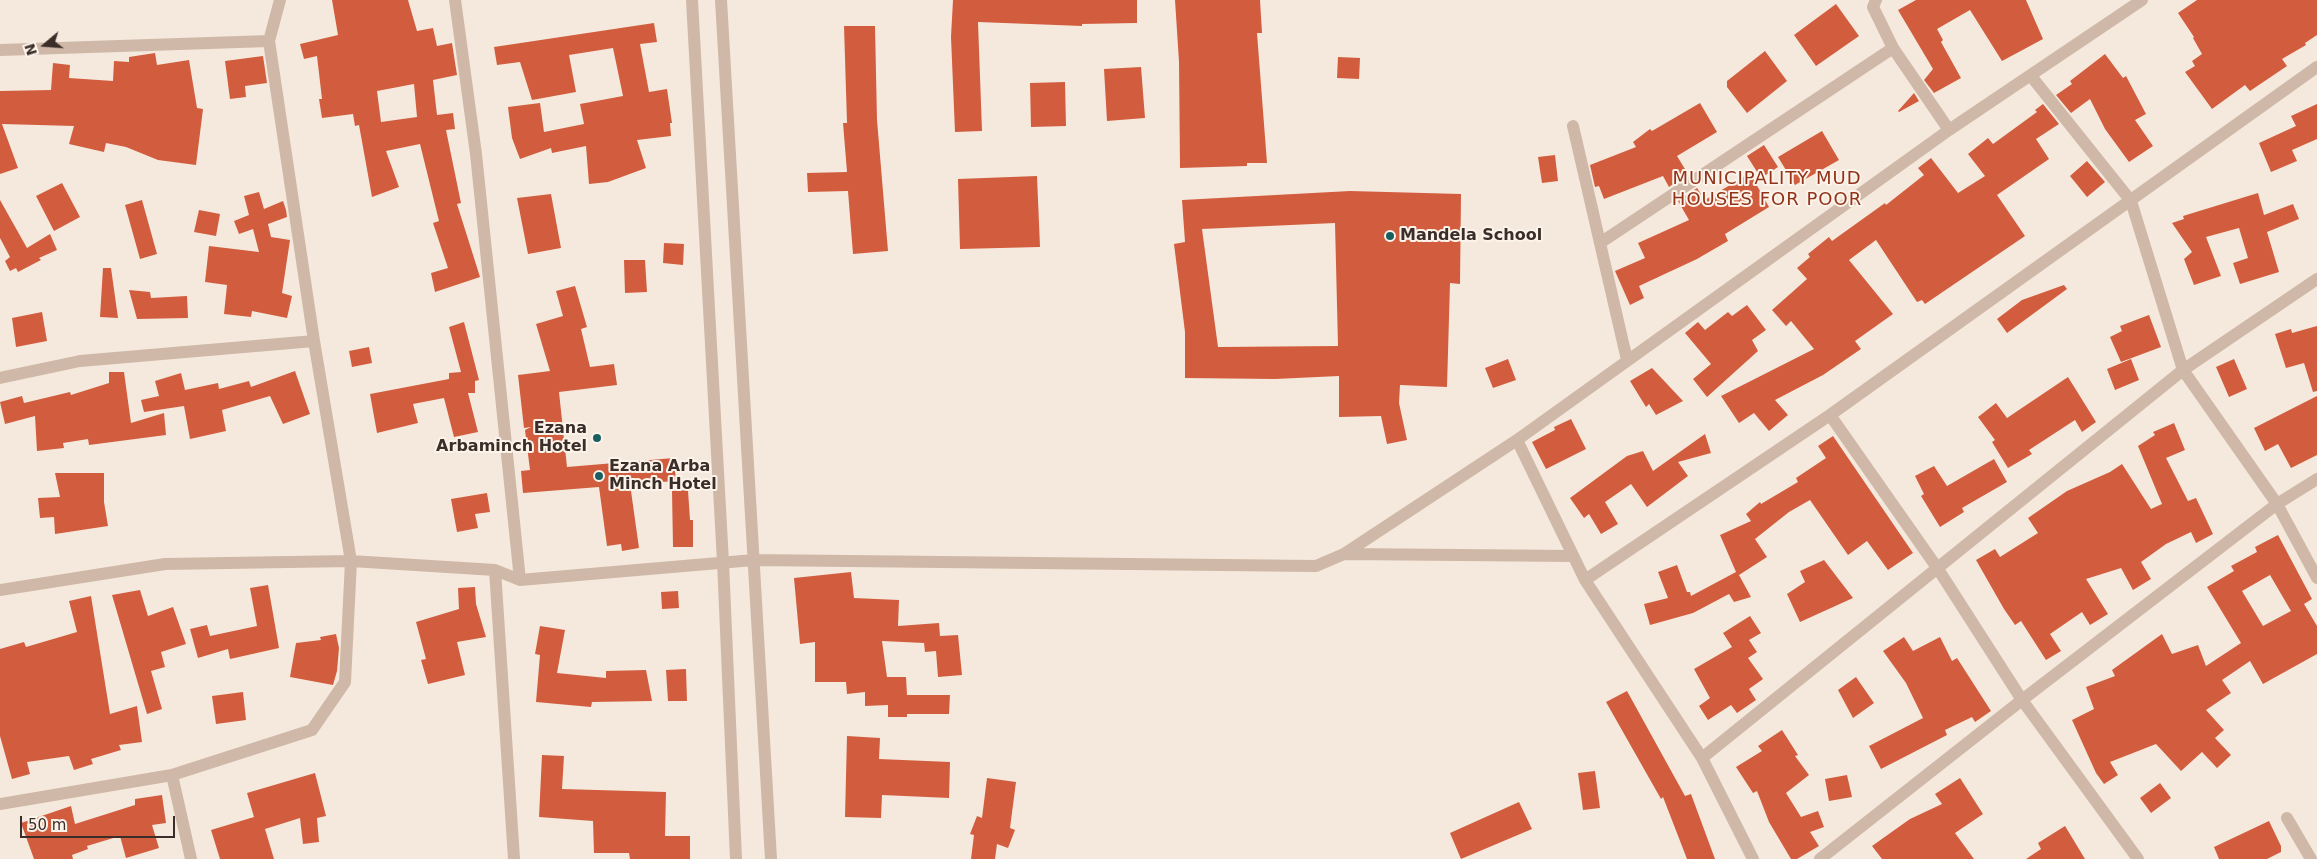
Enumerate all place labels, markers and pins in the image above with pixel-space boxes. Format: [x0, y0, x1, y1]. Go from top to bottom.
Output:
place label: Mandela School [1400, 226, 1542, 246]
marker: Mandela School [1384, 230, 1396, 242]
place label: Ezana Arbaminch Hotel [436, 419, 587, 457]
marker: Ezana Arbaminch Hotel [591, 432, 603, 444]
place label: Ezana Arba Minch Hotel [609, 457, 717, 495]
marker: Ezana Arba Minch Hotel [593, 470, 605, 482]

